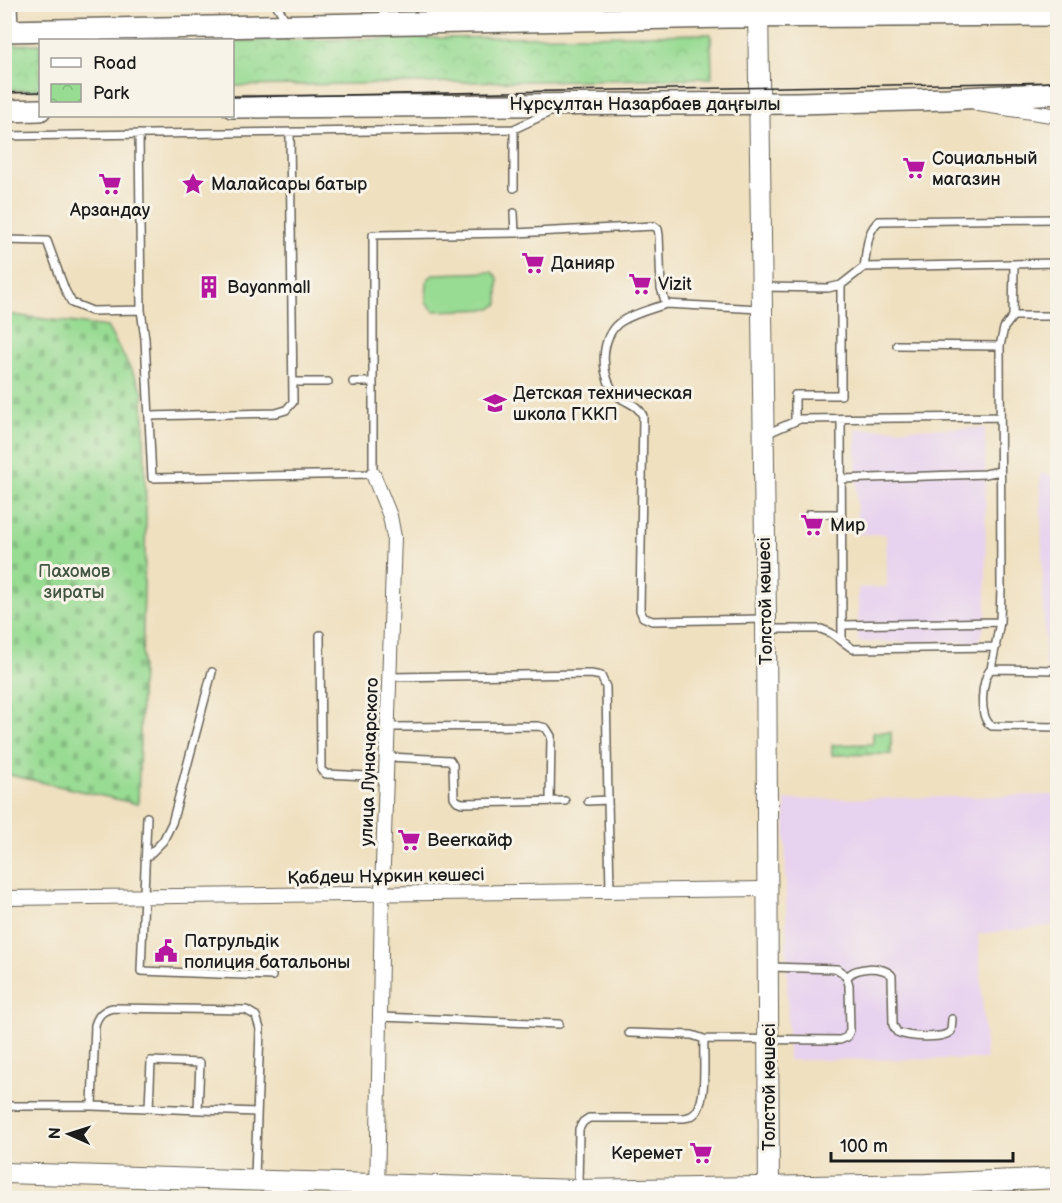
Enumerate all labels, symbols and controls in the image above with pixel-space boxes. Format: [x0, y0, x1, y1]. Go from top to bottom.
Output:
legend [39, 39, 234, 117]
text: Road [93, 53, 137, 74]
text: Park [93, 83, 129, 104]
street label: Нұрсұлтан Назарбаев даңғылы [509, 94, 781, 115]
place label: Социальный магазин [932, 148, 1037, 190]
supermarket icon: Социальный магазин [901, 155, 927, 181]
supermarket icon: Арзандау [97, 171, 123, 197]
place icon: Малайсары батыр [180, 171, 206, 197]
place label: Малайсары батыр [211, 174, 367, 195]
place label: Арзандау [69, 200, 151, 221]
supermarket icon: Данияр [520, 250, 546, 276]
place label: Данияр [551, 253, 615, 274]
supermarket icon: Vizit [627, 271, 653, 297]
building icon: Bayanmall [196, 274, 222, 300]
place label: Vizit [658, 274, 692, 295]
place label: Bayanmall [227, 277, 311, 298]
place label: Детская техническая школа ГККП [513, 383, 692, 425]
school or university icon: Детская техническая школа ГККП [482, 390, 508, 416]
supermarket icon: Мир [799, 512, 825, 538]
place label: Мир [830, 515, 865, 536]
street label: Толстой көшесі [754, 537, 777, 665]
park label: Пахомов зираты [38, 561, 111, 603]
street label: улица Луначарского [356, 677, 383, 847]
supermarket icon: Beerкайф [396, 827, 422, 853]
place label: Beerкайф [427, 830, 512, 851]
street label: Қабдеш Нұркин көшесі [287, 864, 485, 889]
place label: Патрульдік полиция батальоны [184, 931, 350, 973]
public building icon: Патрульдік полиция батальоны [153, 938, 179, 964]
street label: Толстой көшесі [759, 1023, 780, 1151]
north arrow [39, 1104, 99, 1164]
scale bar [831, 1125, 1012, 1163]
text: N [46, 1127, 65, 1140]
text: 100 m [840, 1136, 888, 1157]
supermarket icon: Керемет [688, 1140, 714, 1166]
place label: Керемет [611, 1143, 684, 1164]

